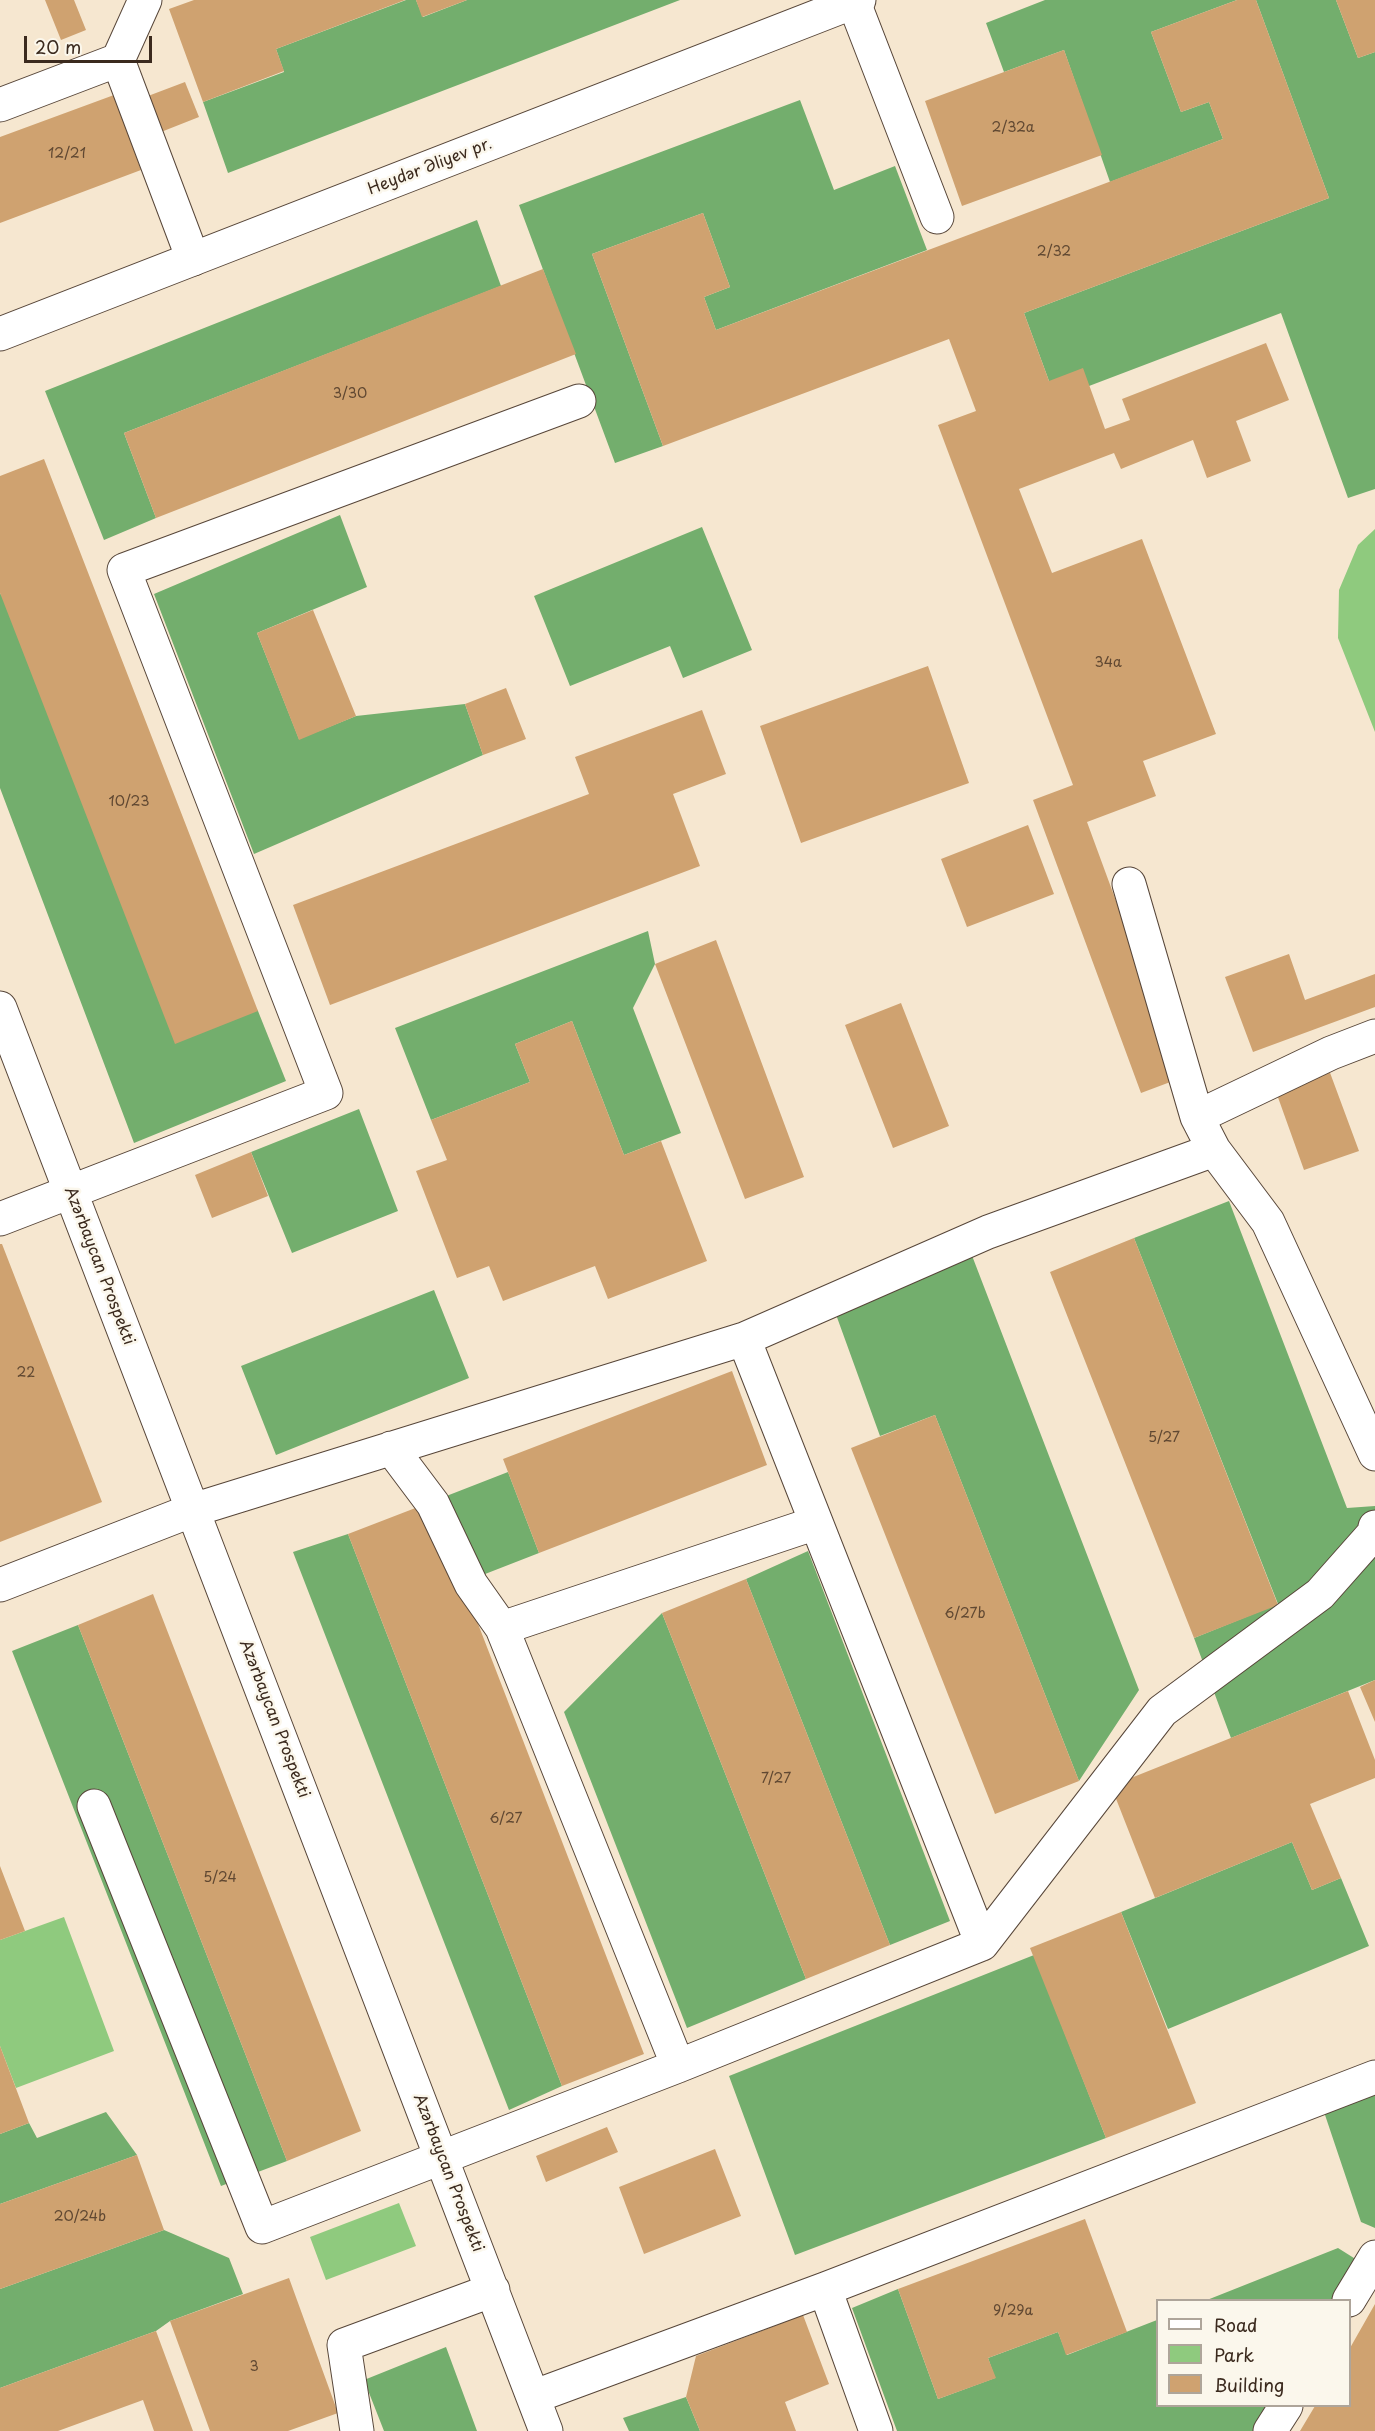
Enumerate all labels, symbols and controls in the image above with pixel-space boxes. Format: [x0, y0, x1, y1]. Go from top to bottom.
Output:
scale bar [27, 24, 154, 62]
text: 20 m [35, 33, 81, 60]
house number: 2/32a [992, 120, 1034, 136]
street label: Heydər Əliyev pr. [365, 135, 495, 199]
house number: 12/21 [48, 146, 86, 162]
house number: 2/32 [1037, 244, 1071, 260]
house number: 3/30 [333, 386, 367, 402]
house number: 34a [1094, 655, 1122, 671]
house number: 10/23 [109, 794, 149, 810]
street label: Azərbaycan Prospekti [60, 1184, 138, 1348]
house number: 22 [17, 1365, 35, 1381]
house number: 5/27 [1148, 1430, 1180, 1446]
house number: 6/27b [945, 1606, 985, 1622]
street label: Azərbaycan Prospekti [235, 1637, 313, 1801]
house number: 7/27 [761, 1771, 791, 1787]
house number: 6/27 [490, 1811, 522, 1827]
house number: 5/24 [203, 1870, 237, 1886]
street label: Azərbaycan Prospekti [409, 2091, 487, 2255]
house number: 20/24b [54, 2209, 106, 2225]
legend [1156, 2299, 1351, 2407]
house number: 9/29a [993, 2303, 1033, 2319]
text: Road [1214, 2311, 1258, 2338]
text: Park [1214, 2341, 1254, 2368]
house number: 3 [249, 2359, 259, 2375]
text: Building [1214, 2371, 1284, 2398]

